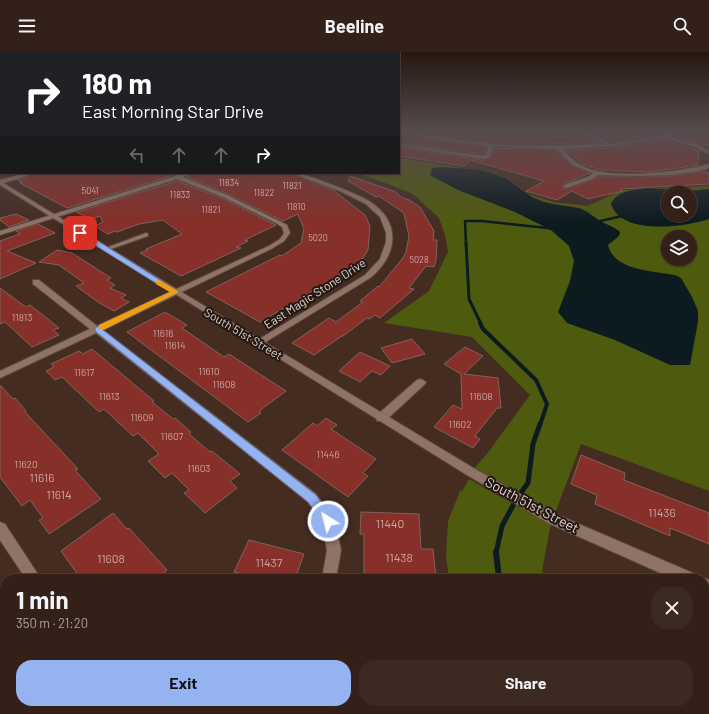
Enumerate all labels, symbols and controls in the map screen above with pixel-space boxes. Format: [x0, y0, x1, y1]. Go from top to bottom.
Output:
icon: menu [16, 15, 38, 37]
text: Beeline [325, 15, 384, 37]
icon: search [671, 15, 693, 37]
text: 180 m [82, 66, 152, 100]
icon: right [16, 68, 68, 120]
text: East Morning Star Drive [82, 100, 264, 122]
icon: left [126, 144, 148, 166]
icon: ahead [168, 144, 190, 166]
icon: ahead [210, 144, 232, 166]
icon: right [252, 144, 274, 166]
house number: 11834 [219, 177, 239, 188]
house number: 11821 [283, 180, 301, 191]
house number: 5041 [82, 185, 99, 196]
map controls [661, 186, 697, 266]
button: search [661, 186, 697, 222]
house number: 11822 [254, 187, 275, 198]
house number: 11833 [170, 189, 191, 200]
house number: 11810 [287, 201, 306, 212]
house number: 11821 [202, 204, 220, 215]
pin [63, 216, 97, 250]
icon: arrive [69, 222, 91, 244]
button: layers [661, 230, 697, 266]
house number: 5020 [308, 232, 328, 243]
house number: 5028 [409, 254, 429, 265]
street label: East Magic Stone Drive [261, 255, 368, 331]
street label: South 51st Street [202, 304, 285, 362]
house number: 11813 [12, 311, 32, 323]
house number: 11616 [153, 327, 173, 339]
house number: 11614 [164, 339, 186, 351]
house number: 11610 [198, 365, 220, 377]
house number: 11617 [74, 366, 94, 378]
house number: 11608 [212, 378, 236, 390]
house number: 11613 [99, 390, 119, 402]
house number: 11608 [469, 390, 493, 402]
house number: 11609 [130, 411, 154, 423]
house number: 11602 [448, 418, 472, 430]
house number: 11607 [161, 430, 184, 442]
house number: 11446 [316, 448, 340, 460]
house number: 11620 [14, 458, 38, 470]
house number: 11603 [188, 462, 210, 474]
house number: 11616 [30, 470, 54, 484]
street label: South 51st Street [483, 473, 582, 536]
house number: 11614 [46, 487, 72, 501]
position arrow [307, 500, 349, 542]
house number: 11436 [648, 505, 676, 519]
house number: 11440 [376, 516, 404, 530]
house number: 11438 [385, 550, 413, 564]
house number: 11608 [97, 551, 125, 565]
house number: 11437 [256, 555, 283, 569]
text: 1 min [16, 585, 69, 614]
button: close [651, 587, 693, 629]
text: 350 m · 21:20 [16, 615, 88, 631]
button: Exit [16, 660, 351, 706]
button: Share [359, 660, 693, 706]

